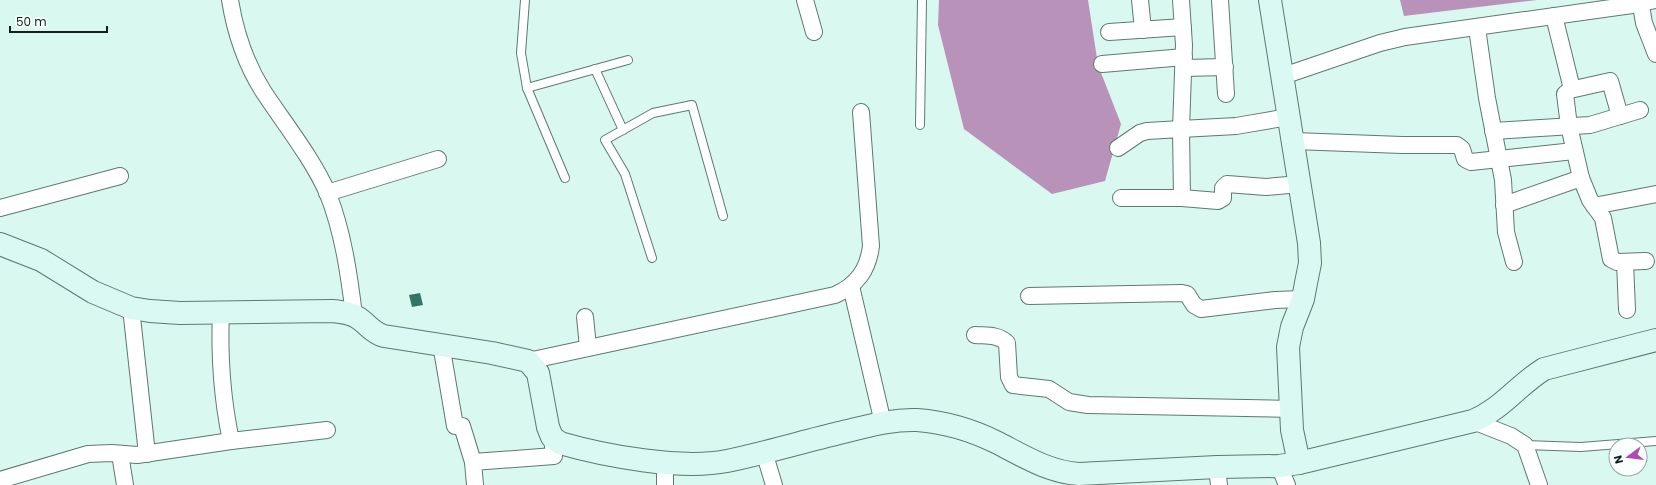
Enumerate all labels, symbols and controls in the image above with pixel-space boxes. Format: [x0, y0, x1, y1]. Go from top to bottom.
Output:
scale bar [10, 8, 107, 34]
text: 50 m [16, 13, 47, 30]
north arrow [1608, 437, 1648, 477]
text: N [1610, 454, 1627, 466]

